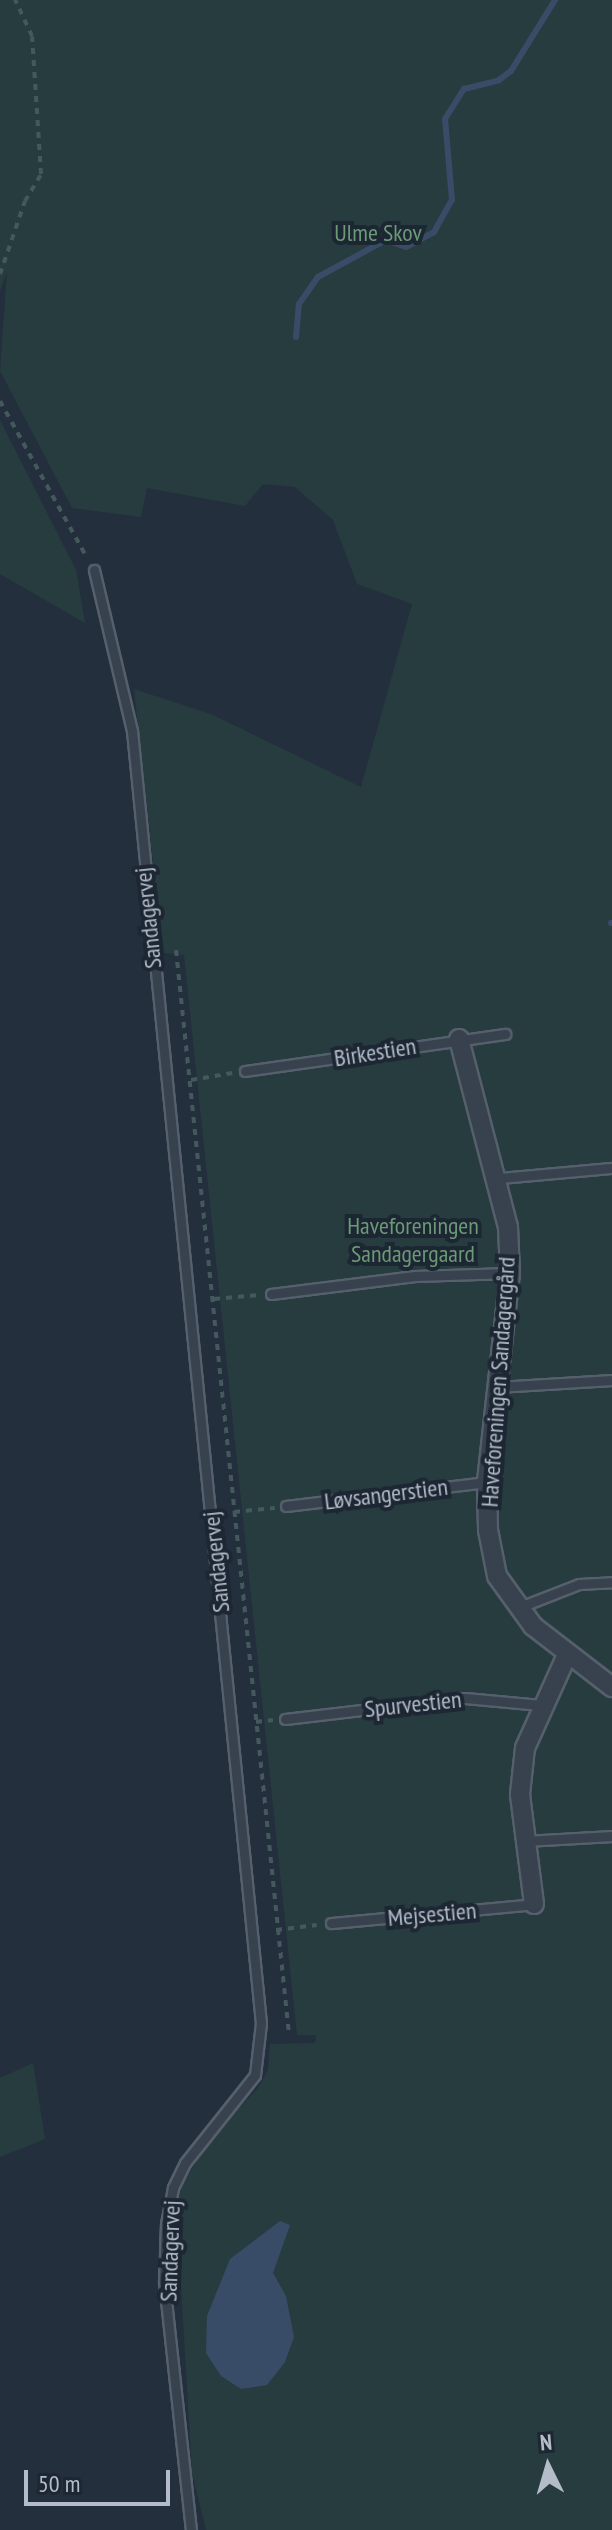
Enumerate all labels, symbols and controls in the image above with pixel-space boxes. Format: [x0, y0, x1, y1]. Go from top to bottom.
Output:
park label: Ulme Skov [334, 219, 422, 247]
street label: Sandagervej [128, 866, 168, 970]
street label: Birkestien [332, 1031, 418, 1073]
park label: Haveforeningen Sandagergaard [347, 1212, 479, 1268]
street label: Haveforeningen Sandagergård [475, 1256, 521, 1508]
street label: Løvsangerstien [323, 1472, 449, 1516]
street label: Sandagervej [196, 1510, 236, 1614]
street label: Spurvestien [363, 1685, 463, 1723]
street label: Mejsestien [387, 1896, 477, 1932]
street label: Sandagervej [154, 2200, 186, 2302]
north arrow [508, 2426, 588, 2506]
text: N [539, 2428, 553, 2457]
scale bar [28, 2454, 174, 2504]
text: 50 m [38, 2468, 80, 2499]

